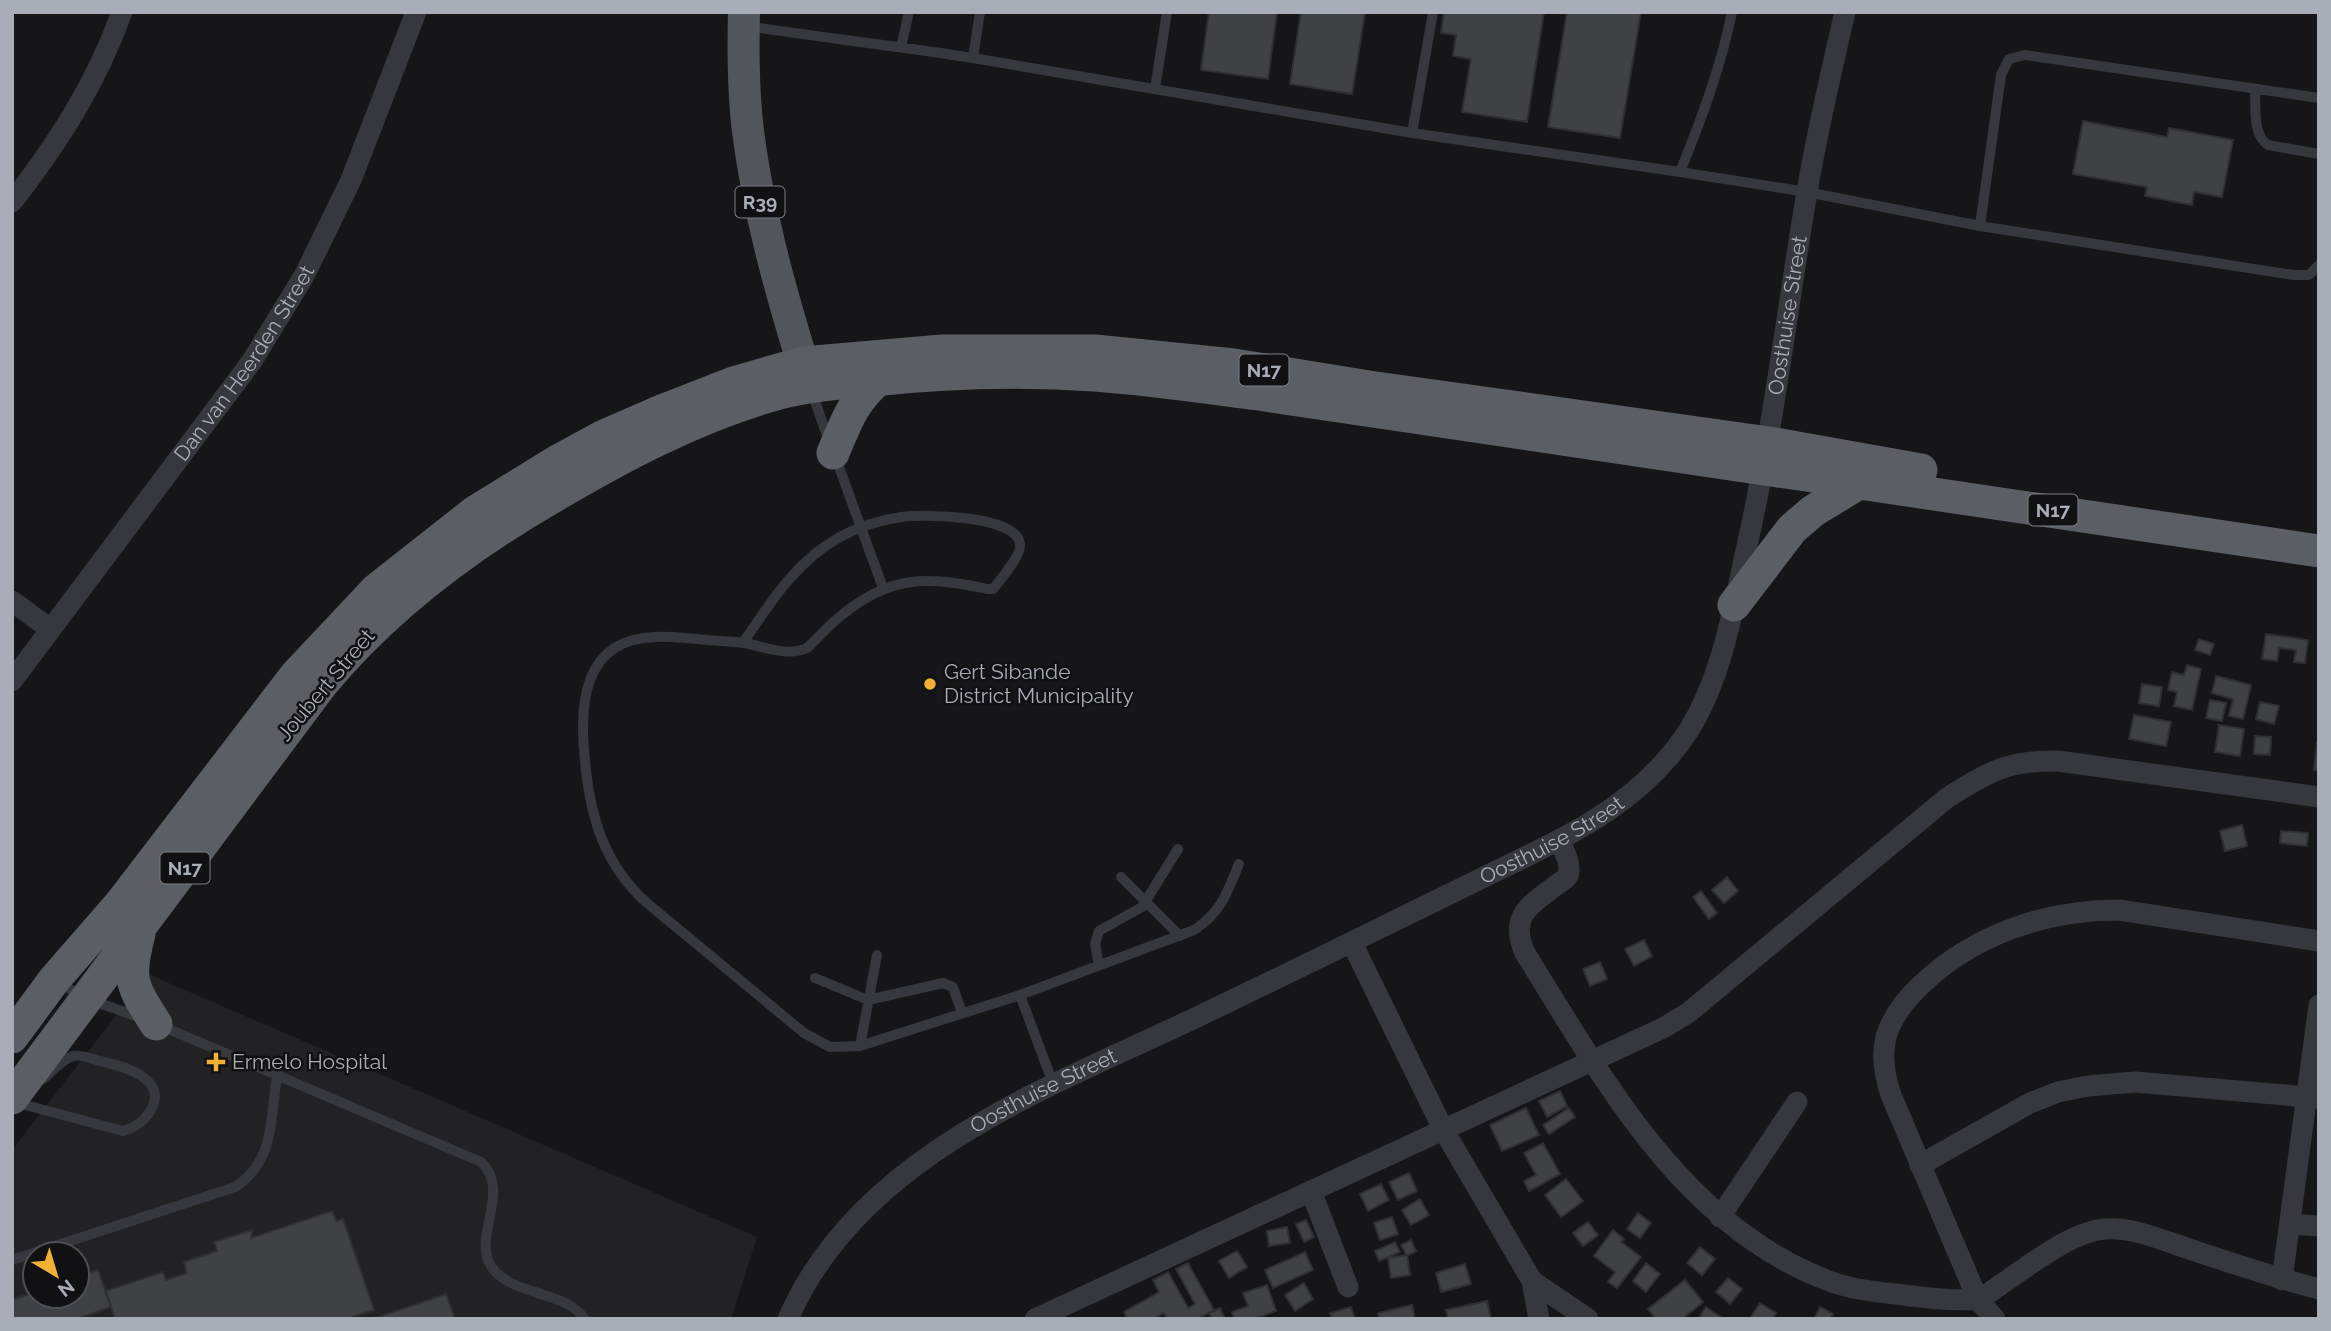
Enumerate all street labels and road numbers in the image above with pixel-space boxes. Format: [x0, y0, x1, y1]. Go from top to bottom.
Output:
road number: R39 [736, 186, 784, 218]
street label: Oosthuise Street [1762, 234, 1812, 397]
street label: Dan van Heerden Street [168, 261, 319, 466]
road number: N17 [1240, 354, 1288, 386]
road number: N17 [2028, 495, 2078, 526]
street label: Joubert Street [272, 624, 380, 746]
street label: Oosthuise Street [1475, 791, 1629, 889]
road number: N17 [160, 852, 210, 884]
street label: Oosthuise Street [965, 1043, 1120, 1138]

